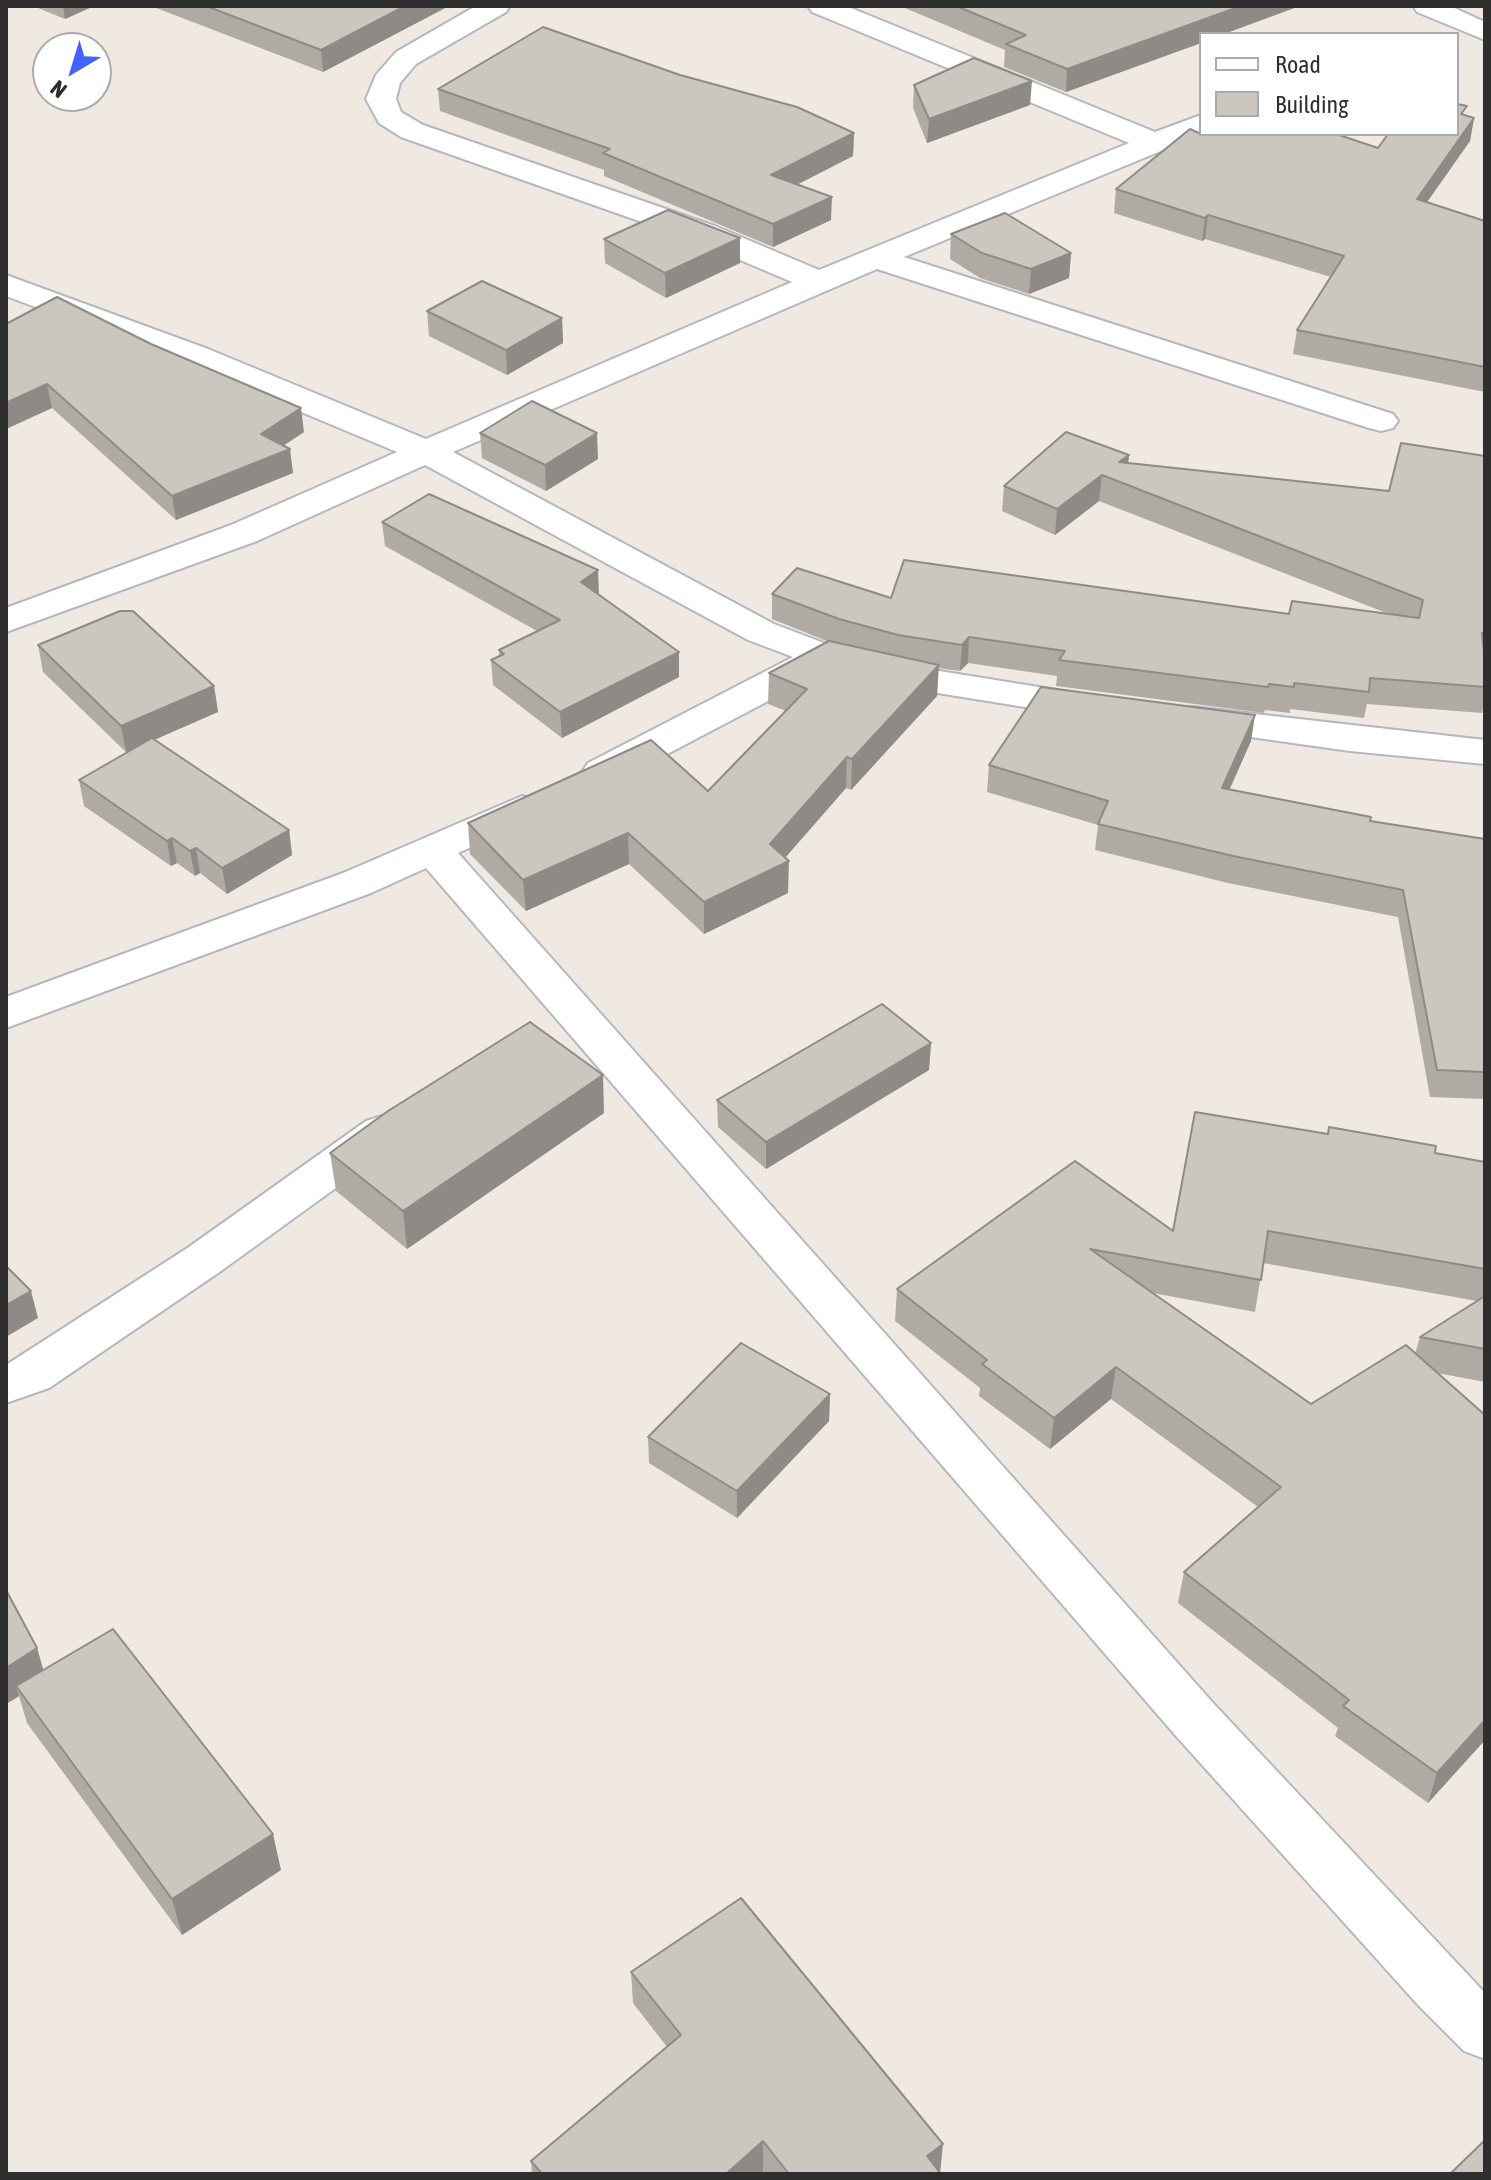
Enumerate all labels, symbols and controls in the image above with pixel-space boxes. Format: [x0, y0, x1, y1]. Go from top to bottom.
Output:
north arrow [32, 32, 112, 112]
legend [1199, 32, 1459, 136]
text: Road [1275, 51, 1321, 78]
text: N [45, 75, 72, 104]
text: Building [1275, 91, 1348, 118]

